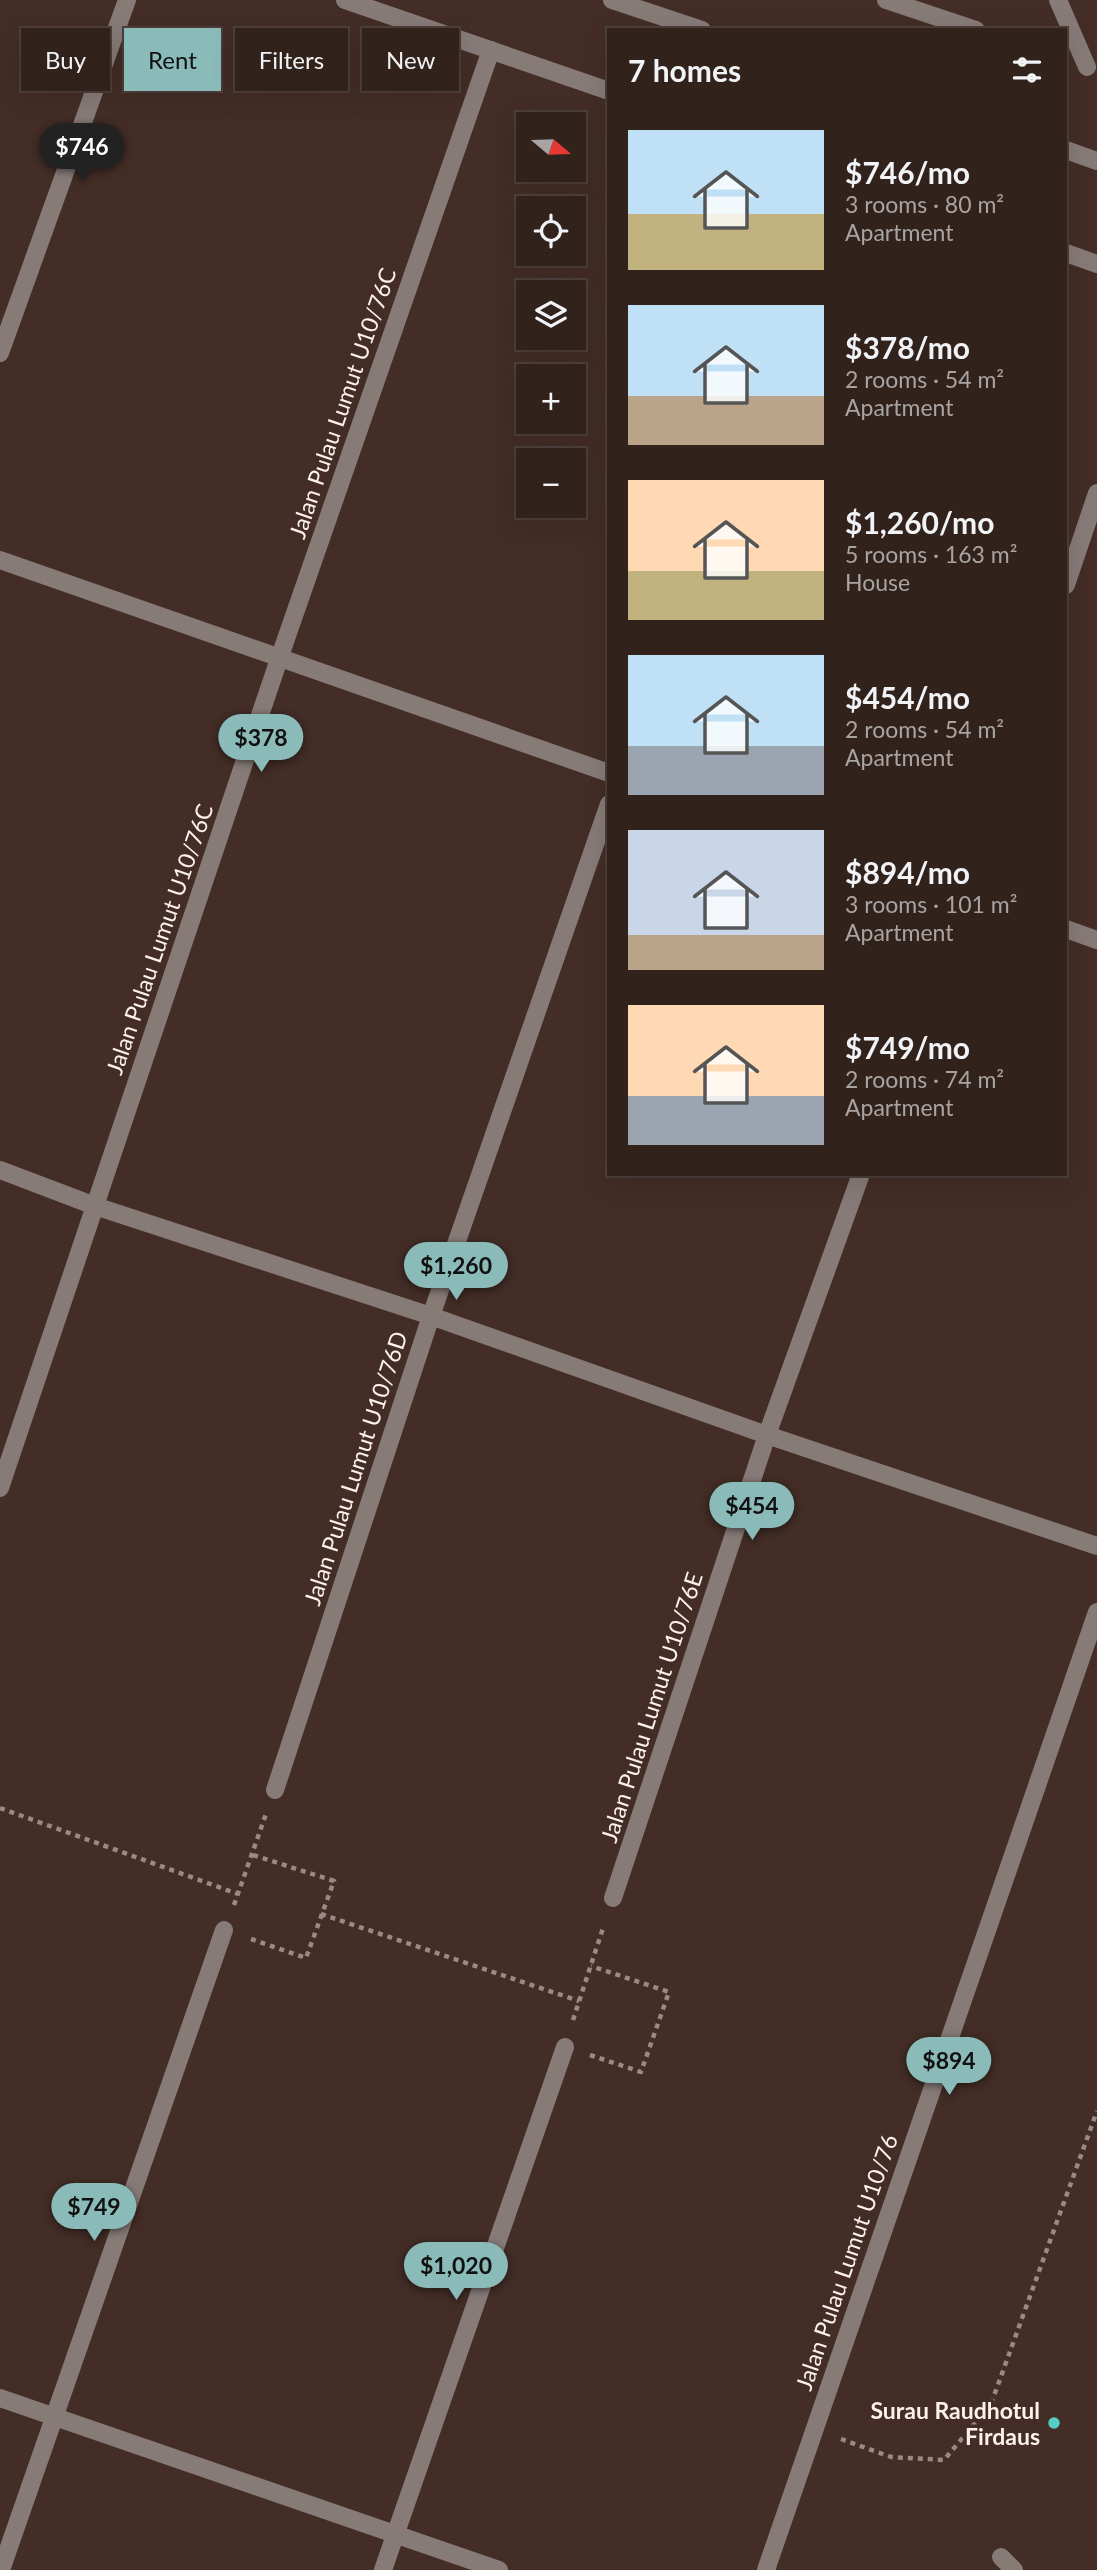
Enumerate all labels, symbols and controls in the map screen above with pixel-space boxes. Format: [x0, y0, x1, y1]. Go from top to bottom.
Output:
chip: Buy [21, 28, 110, 91]
chip: Rent [124, 28, 221, 91]
chip: Filters [235, 28, 348, 91]
chip: New [362, 28, 459, 91]
icon: filters [1008, 51, 1046, 89]
text: 7 homes [628, 52, 741, 88]
north arrow [516, 112, 586, 182]
map controls [516, 112, 586, 518]
pin: $746 [41, 124, 123, 183]
text: $746 [55, 132, 109, 160]
text: $746/mo [845, 154, 970, 190]
icon: home [684, 158, 768, 242]
text: 3 rooms · 80 m² [845, 190, 1004, 218]
button: locate [516, 196, 586, 266]
text: Apartment [845, 218, 953, 246]
street label: Jalan Pulau Lumut U10/76C [282, 264, 402, 542]
button: layers [516, 280, 586, 350]
text: $378/mo [845, 329, 970, 365]
icon: home [684, 333, 768, 417]
button: + [516, 364, 586, 434]
text: 2 rooms · 54 m² [845, 365, 1004, 393]
text: Apartment [845, 393, 953, 421]
button: − [516, 448, 586, 518]
text: $1,260/mo [845, 504, 994, 540]
icon: home [684, 508, 768, 592]
text: 5 rooms · 163 m² [845, 540, 1017, 568]
text: House [845, 568, 910, 596]
text: $454/mo [845, 679, 970, 715]
icon: home [684, 683, 768, 767]
pin: $378 [220, 714, 302, 774]
text: 2 rooms · 54 m² [845, 715, 1004, 743]
text: $378 [234, 723, 288, 751]
text: Apartment [845, 743, 953, 771]
street label: Jalan Pulau Lumut U10/76C [99, 800, 219, 1078]
text: $894/mo [845, 854, 970, 890]
icon: home [684, 858, 768, 942]
text: 3 rooms · 101 m² [845, 890, 1017, 918]
text: Apartment [845, 918, 953, 946]
text: $749/mo [845, 1029, 970, 1065]
icon: home [684, 1033, 768, 1117]
text: 2 rooms · 74 m² [845, 1065, 1004, 1093]
text: Apartment [845, 1093, 953, 1121]
pin: $1,260 [399, 1242, 513, 1302]
text: $1,260 [420, 1251, 492, 1279]
street label: Jalan Pulau Lumut U10/76D [297, 1327, 413, 1609]
pin: $454 [711, 1482, 793, 1542]
text: $454 [725, 1491, 779, 1519]
street label: Jalan Pulau Lumut U10/76E [594, 1568, 708, 1846]
pin: $894 [908, 2038, 990, 2097]
text: $894 [922, 2046, 976, 2074]
street label: Jalan Pulau Lumut U10/76 [789, 2130, 903, 2394]
pin: $749 [53, 2184, 135, 2243]
text: $749 [67, 2192, 121, 2220]
pin: $1,020 [399, 2242, 513, 2302]
text: $1,020 [420, 2251, 492, 2279]
place label: Surau Raudhotul Firdaus [870, 2396, 1040, 2450]
marker: Surau Raudhotul Firdaus [1046, 2415, 1062, 2431]

